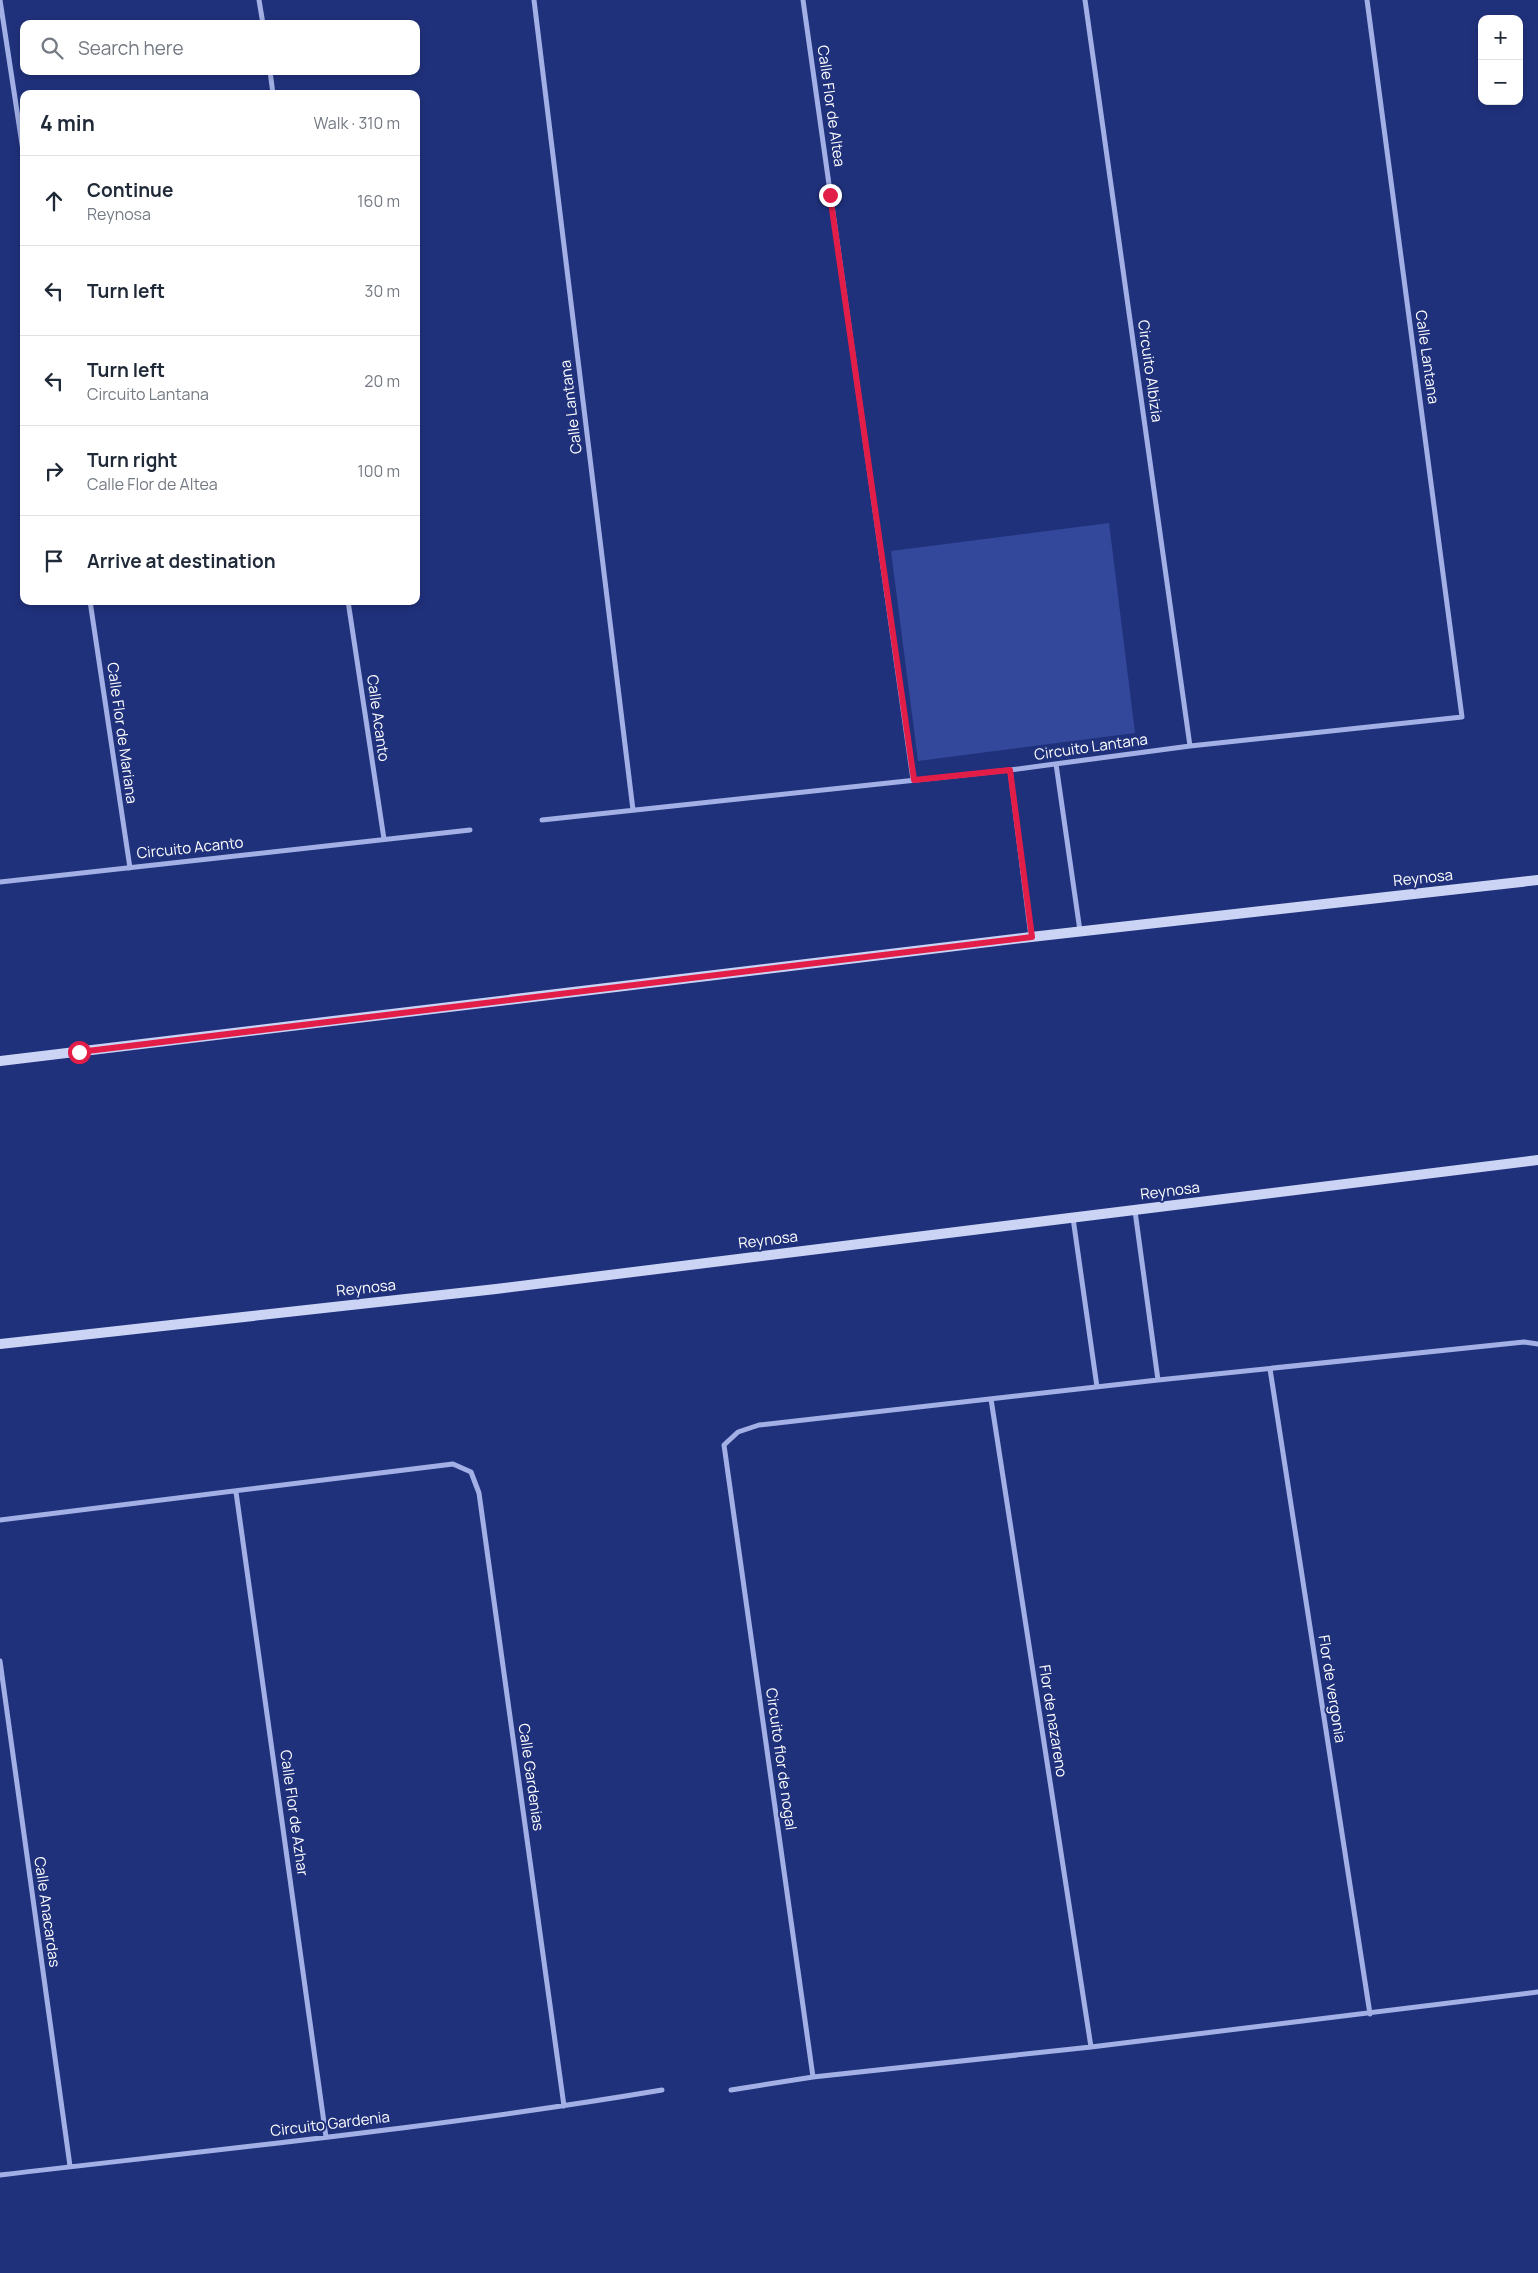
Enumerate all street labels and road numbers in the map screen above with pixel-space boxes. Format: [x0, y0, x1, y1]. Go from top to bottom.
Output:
street label: Calle Flor de Altea [813, 44, 850, 168]
street label: Calle Lantana [1411, 309, 1444, 405]
street label: Circuito Albizia [1133, 318, 1168, 423]
street label: Calle Lantana [554, 359, 587, 455]
street label: Calle Flor de Mariana [102, 661, 143, 805]
street label: Calle Acanto [362, 673, 395, 763]
street label: Circuito Lantana [1033, 728, 1149, 765]
street label: Circuito Acanto [135, 831, 245, 864]
street label: Reynosa [1392, 864, 1454, 891]
street label: Reynosa [1139, 1176, 1201, 1205]
street label: Reynosa [737, 1225, 799, 1254]
street label: Reynosa [335, 1274, 397, 1301]
street label: Flor de vergonia [1314, 1634, 1351, 1744]
street label: Flor de nazareno [1034, 1663, 1073, 1779]
street label: Circuito flor de nogal [761, 1686, 802, 1831]
street label: Calle Gardenias [514, 1722, 549, 1832]
street label: Calle Flor de Azhar [275, 1749, 314, 1878]
street label: Calle Anacardas [29, 1855, 66, 1969]
street label: Circuito Gardenia [269, 2106, 391, 2141]

